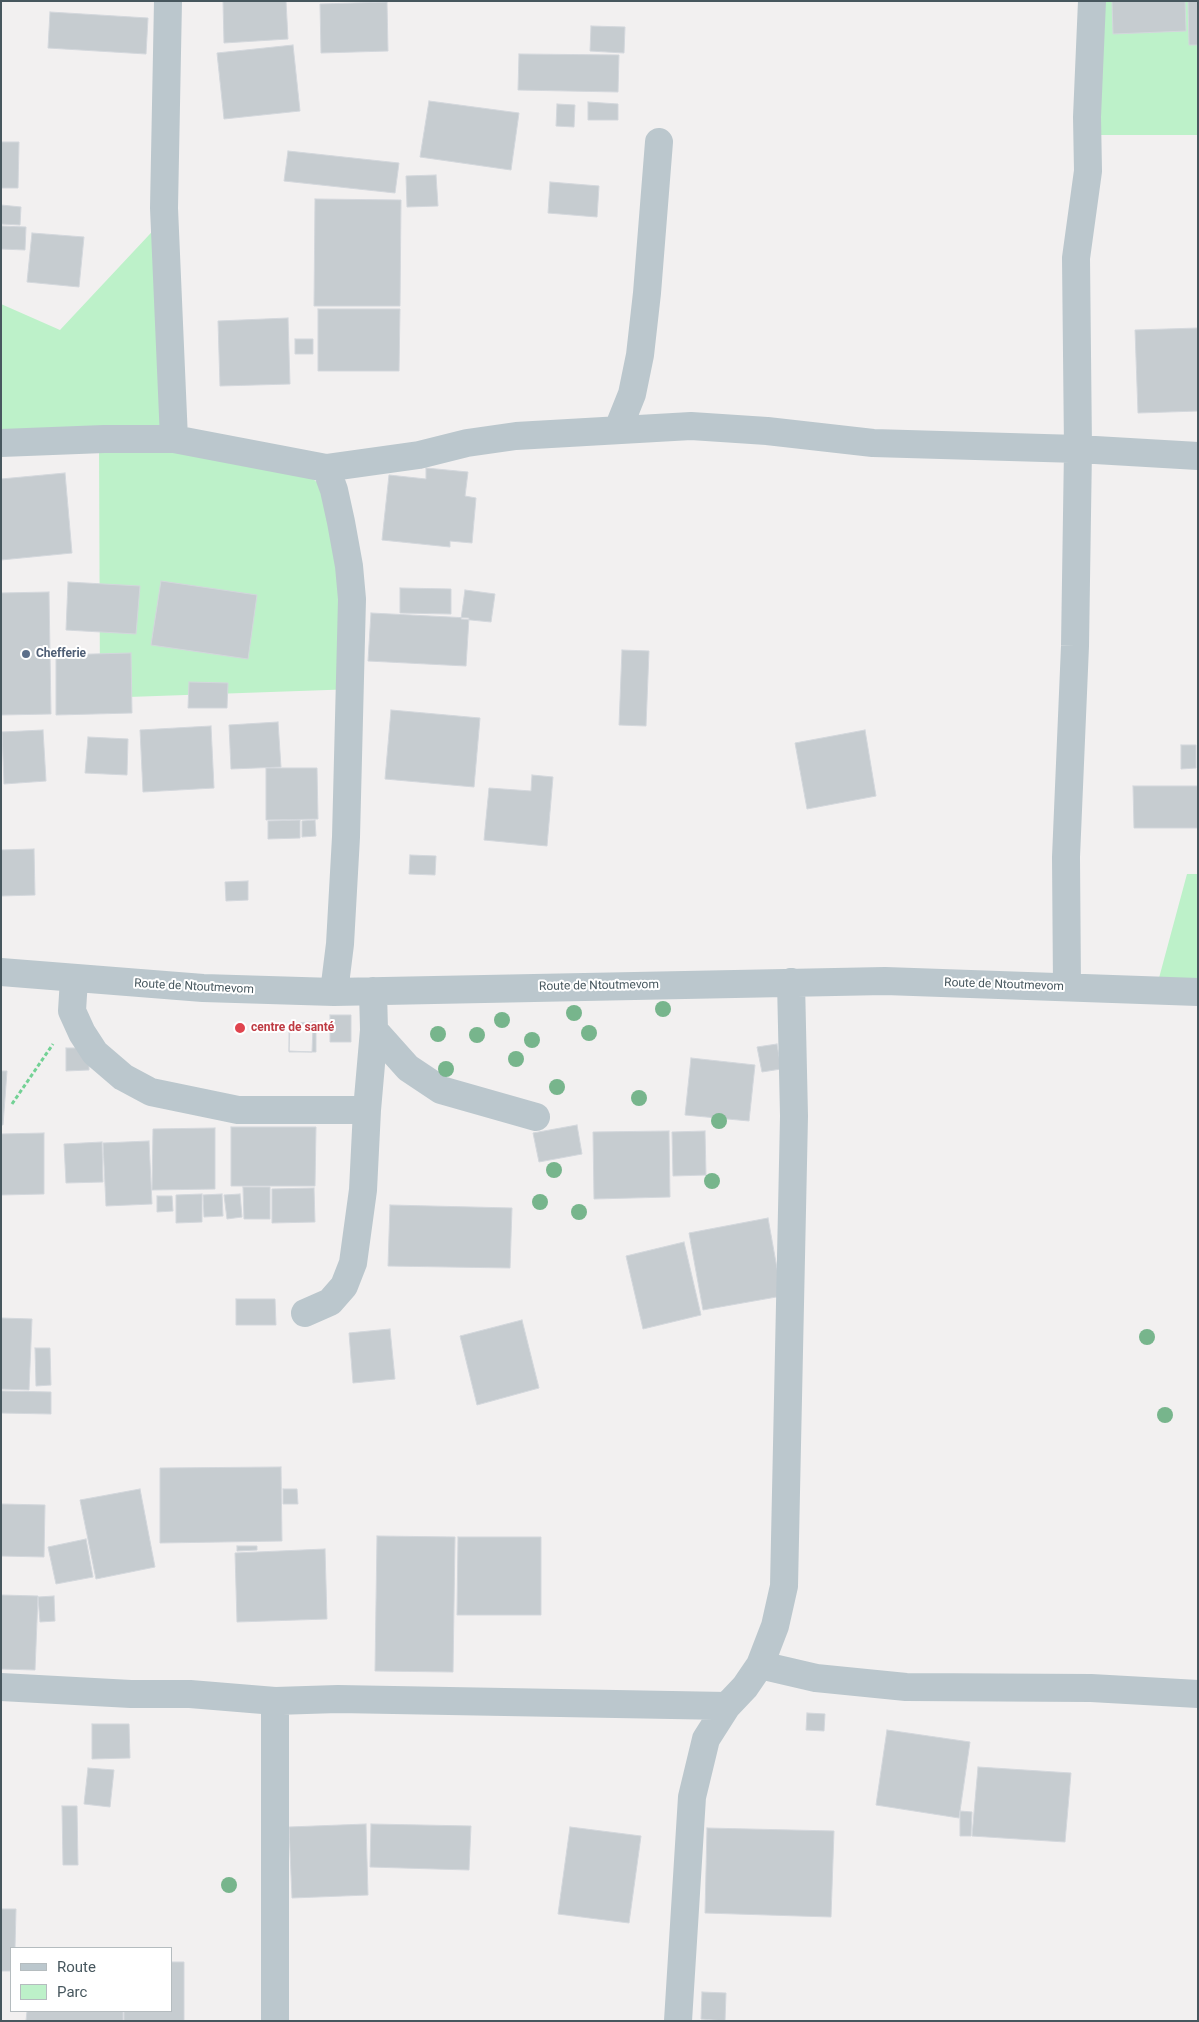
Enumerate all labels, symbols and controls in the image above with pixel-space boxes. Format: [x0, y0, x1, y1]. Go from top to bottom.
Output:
place label: Chefferie [36, 647, 86, 661]
marker: Chefferie [20, 648, 32, 660]
street label: Route de Ntoutmevom [944, 976, 1064, 994]
street label: Route de Ntoutmevom [134, 977, 254, 997]
street label: Route de Ntoutmevom [539, 978, 659, 994]
marker: centre de santé [233, 1021, 247, 1035]
place label: centre de santé [251, 1021, 334, 1035]
legend [10, 1947, 172, 2012]
text: Route [57, 1958, 96, 1976]
text: Parc [57, 1983, 87, 2001]

